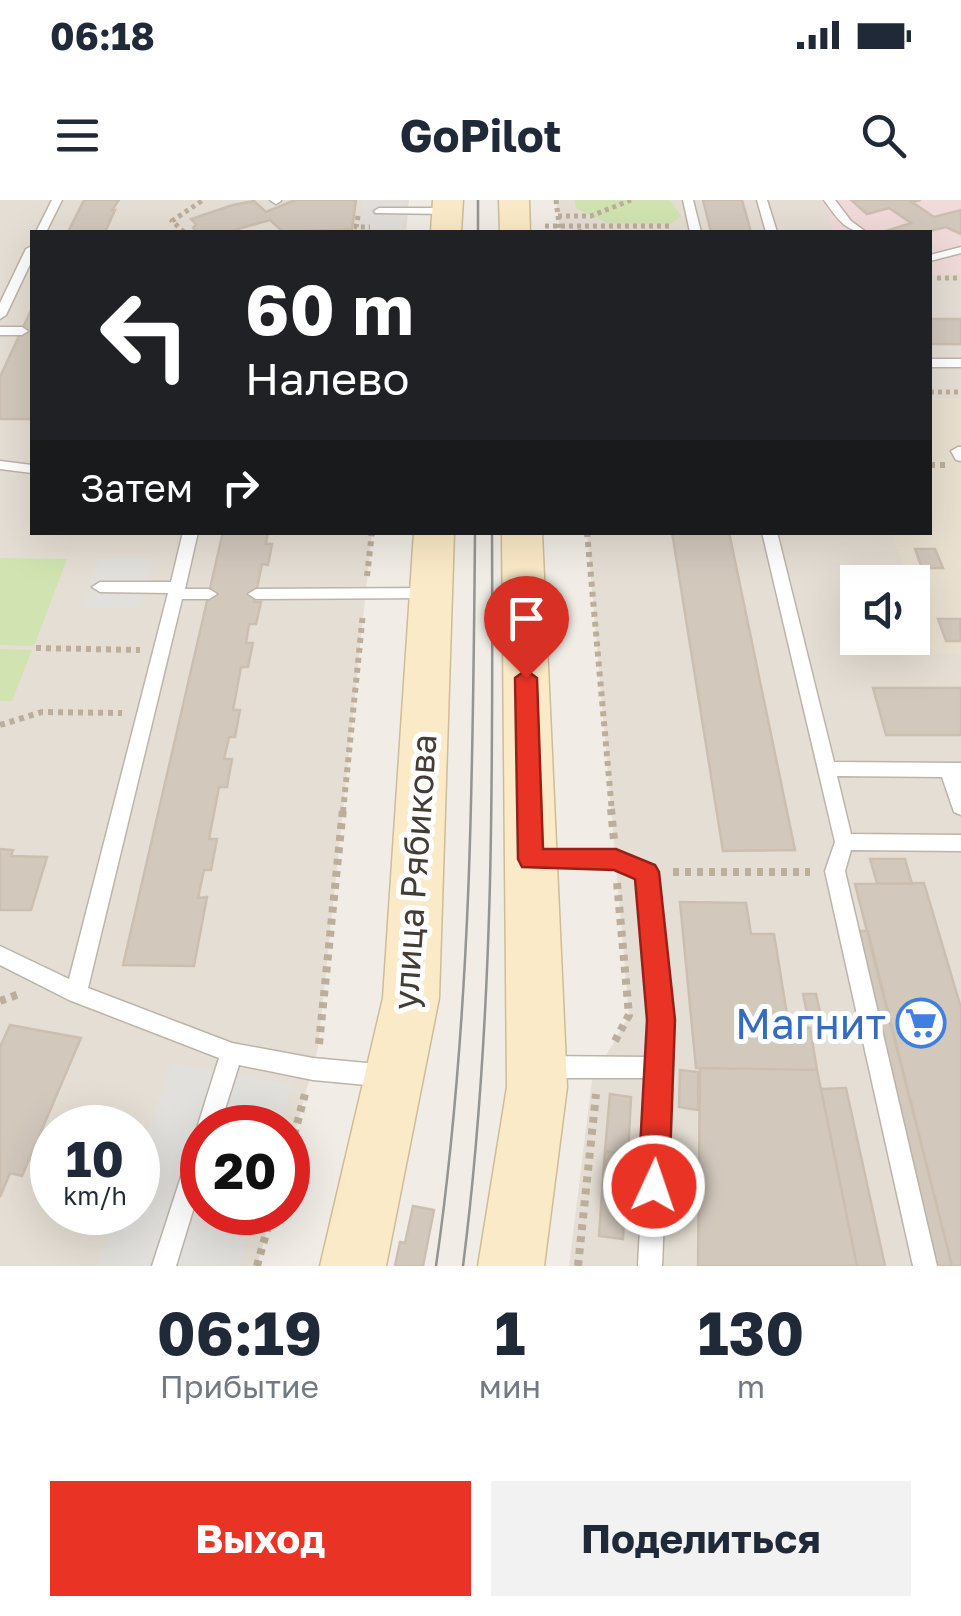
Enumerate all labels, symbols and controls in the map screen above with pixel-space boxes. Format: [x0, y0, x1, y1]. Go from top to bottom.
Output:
text: 06:18 [50, 13, 155, 58]
icon: menu [50, 108, 105, 163]
text: GoPilot [399, 108, 562, 162]
icon: search [856, 108, 911, 163]
text: 60 m [245, 266, 414, 350]
icon: left [80, 270, 210, 400]
text: Налево [245, 351, 409, 405]
icon: right [213, 460, 268, 515]
text: Затем [80, 465, 193, 510]
map controls [840, 565, 930, 655]
button: sound [840, 565, 930, 655]
pin [484, 576, 569, 679]
icon: arrive [499, 591, 554, 646]
street label: улица Рябикова [383, 733, 445, 1011]
supermarket icon: Магнит [895, 997, 947, 1049]
place label: Магнит [735, 998, 886, 1048]
speed limit sign: 20 [180, 1105, 310, 1235]
text: 10 [66, 1128, 124, 1188]
position arrow [602, 1134, 706, 1238]
text: km/h [63, 1180, 127, 1211]
text: 06:19 [157, 1296, 322, 1368]
text: 1 [494, 1296, 525, 1368]
text: 130 [698, 1296, 804, 1368]
text: Прибытие [160, 1367, 319, 1405]
text: мин [479, 1367, 541, 1405]
text: m [737, 1367, 765, 1405]
button: Выход [50, 1481, 471, 1596]
button: Поделиться [491, 1481, 911, 1596]

